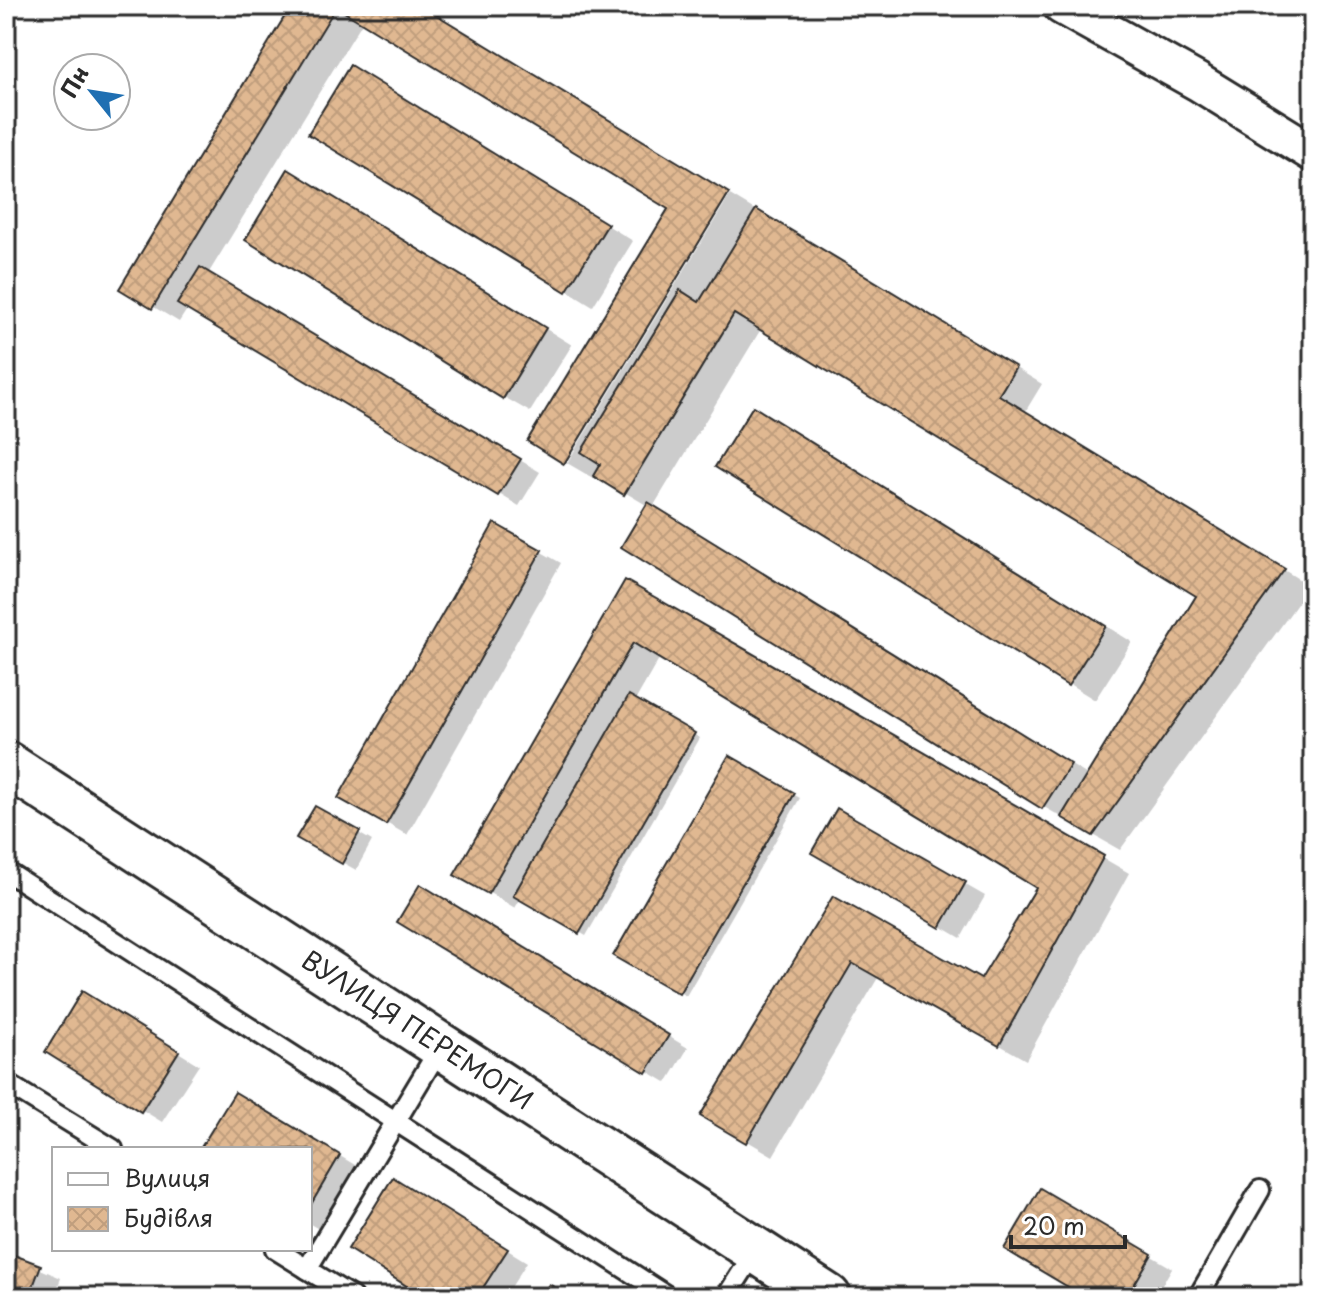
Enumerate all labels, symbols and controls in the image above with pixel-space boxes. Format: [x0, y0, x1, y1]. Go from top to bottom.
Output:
north arrow [52, 52, 132, 132]
text: Пн [51, 59, 96, 103]
street label: ВУЛИЦЯ ПЕРЕМОГИ [295, 940, 541, 1119]
legend [52, 1147, 312, 1251]
text: Вулиця [124, 1159, 210, 1195]
text: Будівля [124, 1199, 213, 1235]
scale bar [1011, 1199, 1125, 1249]
text: 20 m [1023, 1207, 1085, 1243]

